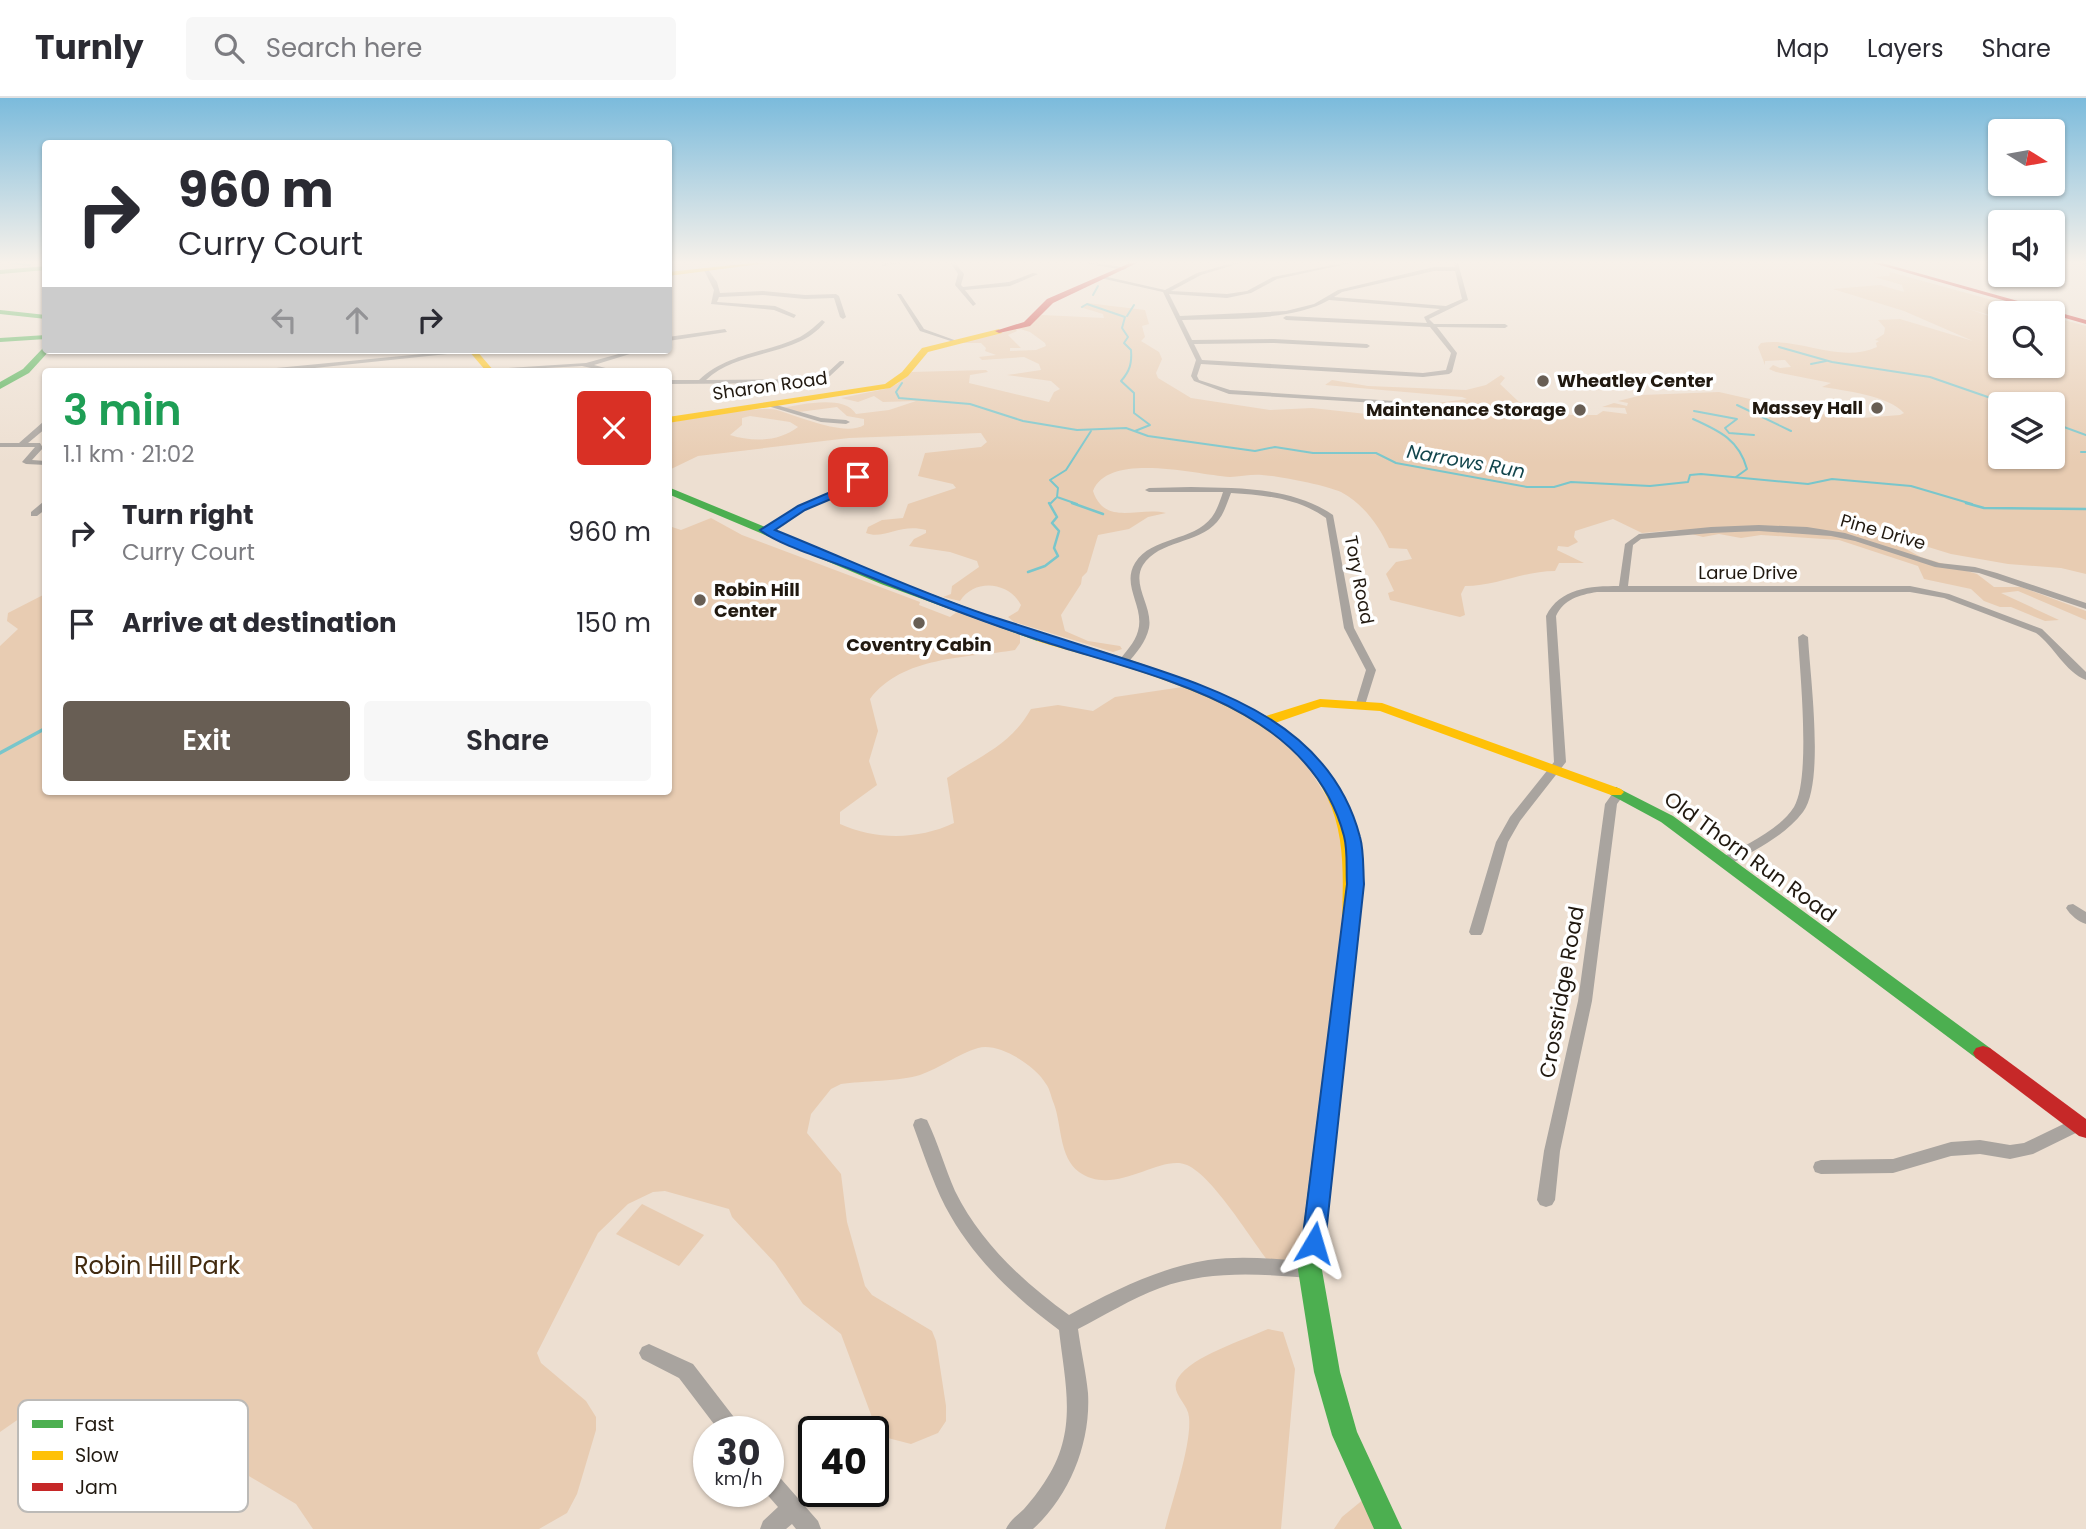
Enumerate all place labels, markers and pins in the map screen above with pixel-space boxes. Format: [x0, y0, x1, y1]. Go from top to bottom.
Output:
place label: Wheatley Center [1557, 368, 1714, 393]
marker: Wheatley Center [1535, 373, 1551, 389]
place label: Massey Hall [1752, 395, 1863, 420]
place label: Maintenance Storage [1366, 397, 1566, 422]
marker: Massey Hall [1869, 400, 1885, 416]
marker: Maintenance Storage [1572, 402, 1588, 418]
pin [828, 447, 888, 507]
place label: Robin Hill Center [714, 577, 800, 623]
marker: Robin Hill Center [692, 592, 708, 608]
marker: Coventry Cabin [911, 615, 927, 631]
place label: Coventry Cabin [846, 632, 992, 657]

